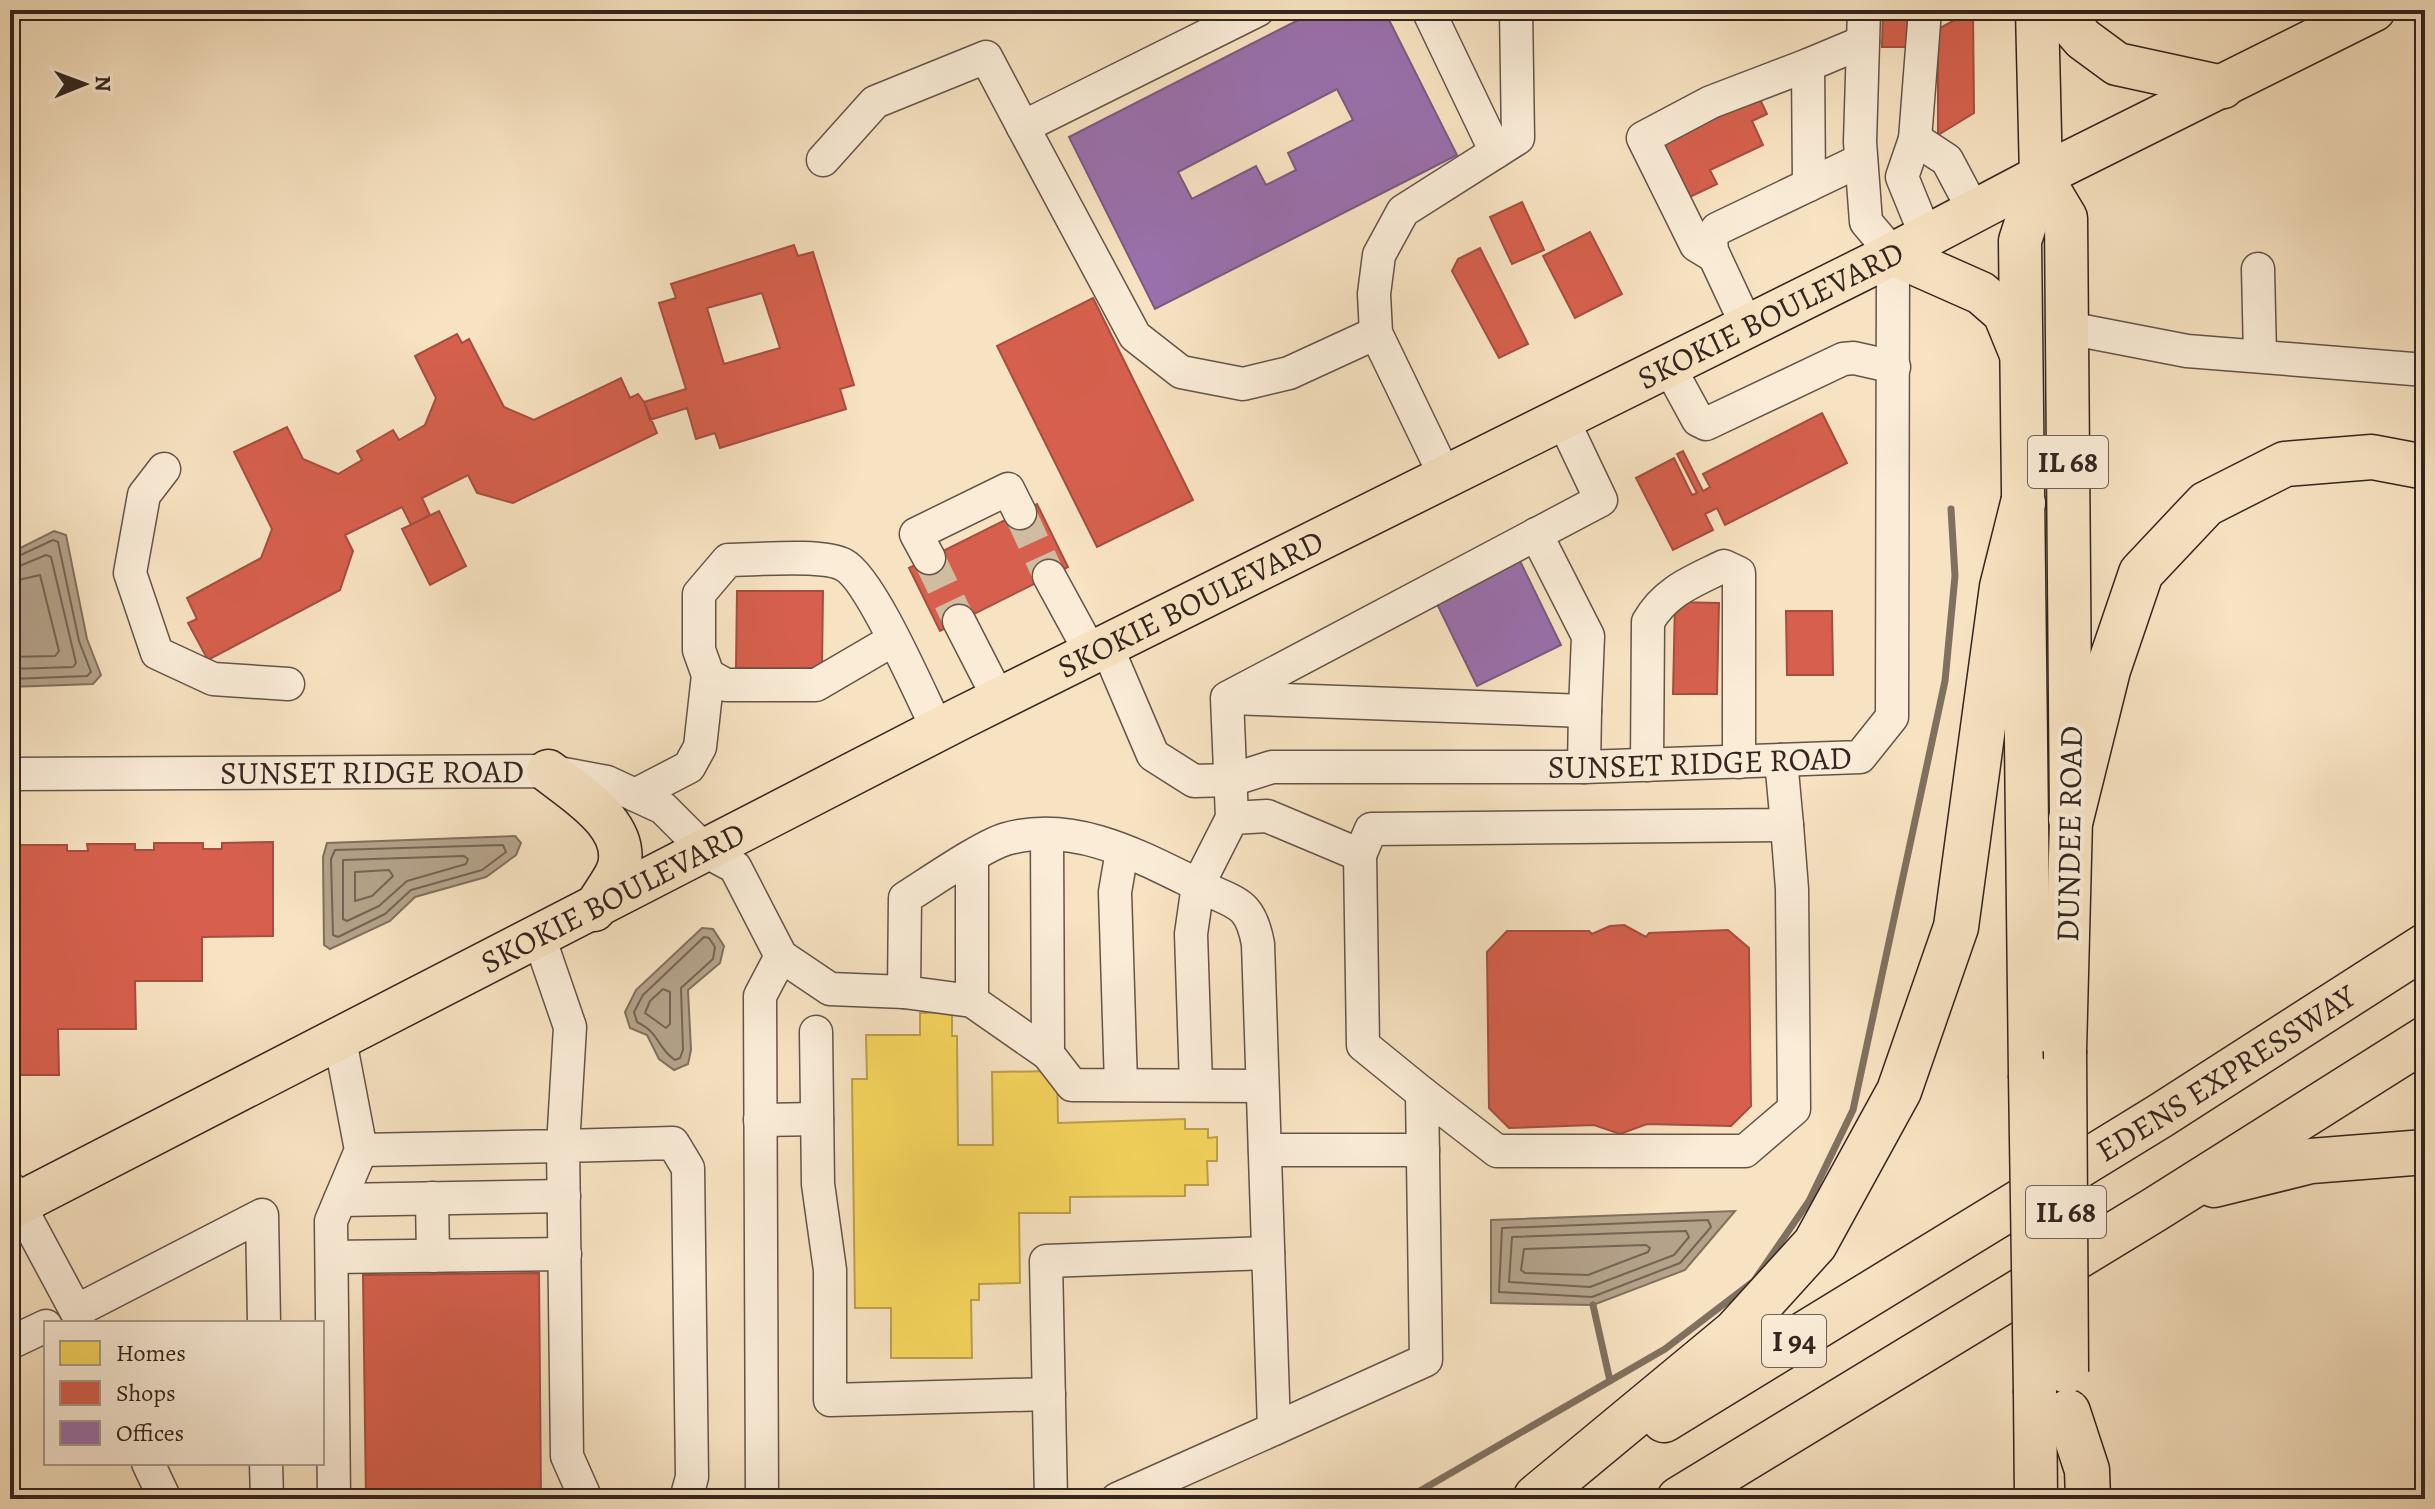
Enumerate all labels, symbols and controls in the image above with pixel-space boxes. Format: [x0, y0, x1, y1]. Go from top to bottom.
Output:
north arrow [44, 44, 124, 124]
text: N [88, 75, 118, 92]
street label: SKOKIE BOULEVARD [1630, 230, 1911, 400]
road number: IL 68 [2028, 436, 2108, 488]
street label: SKOKIE BOULEVARD [1050, 519, 1331, 689]
street label: DUNDEE ROAD [2045, 726, 2093, 942]
street label: SUNSET RIDGE ROAD [1548, 735, 1852, 789]
street label: SUNSET RIDGE ROAD [220, 749, 524, 795]
street label: SKOKIE BOULEVARD [473, 811, 753, 984]
street label: EDENS EXPRESSWAY [2087, 974, 2365, 1172]
road number: IL 68 [2026, 1186, 2106, 1238]
road number: I 94 [1762, 1315, 1826, 1367]
legend [44, 1321, 324, 1465]
text: Homes [116, 1337, 186, 1369]
text: Shops [116, 1377, 176, 1409]
text: Offices [116, 1417, 184, 1449]

